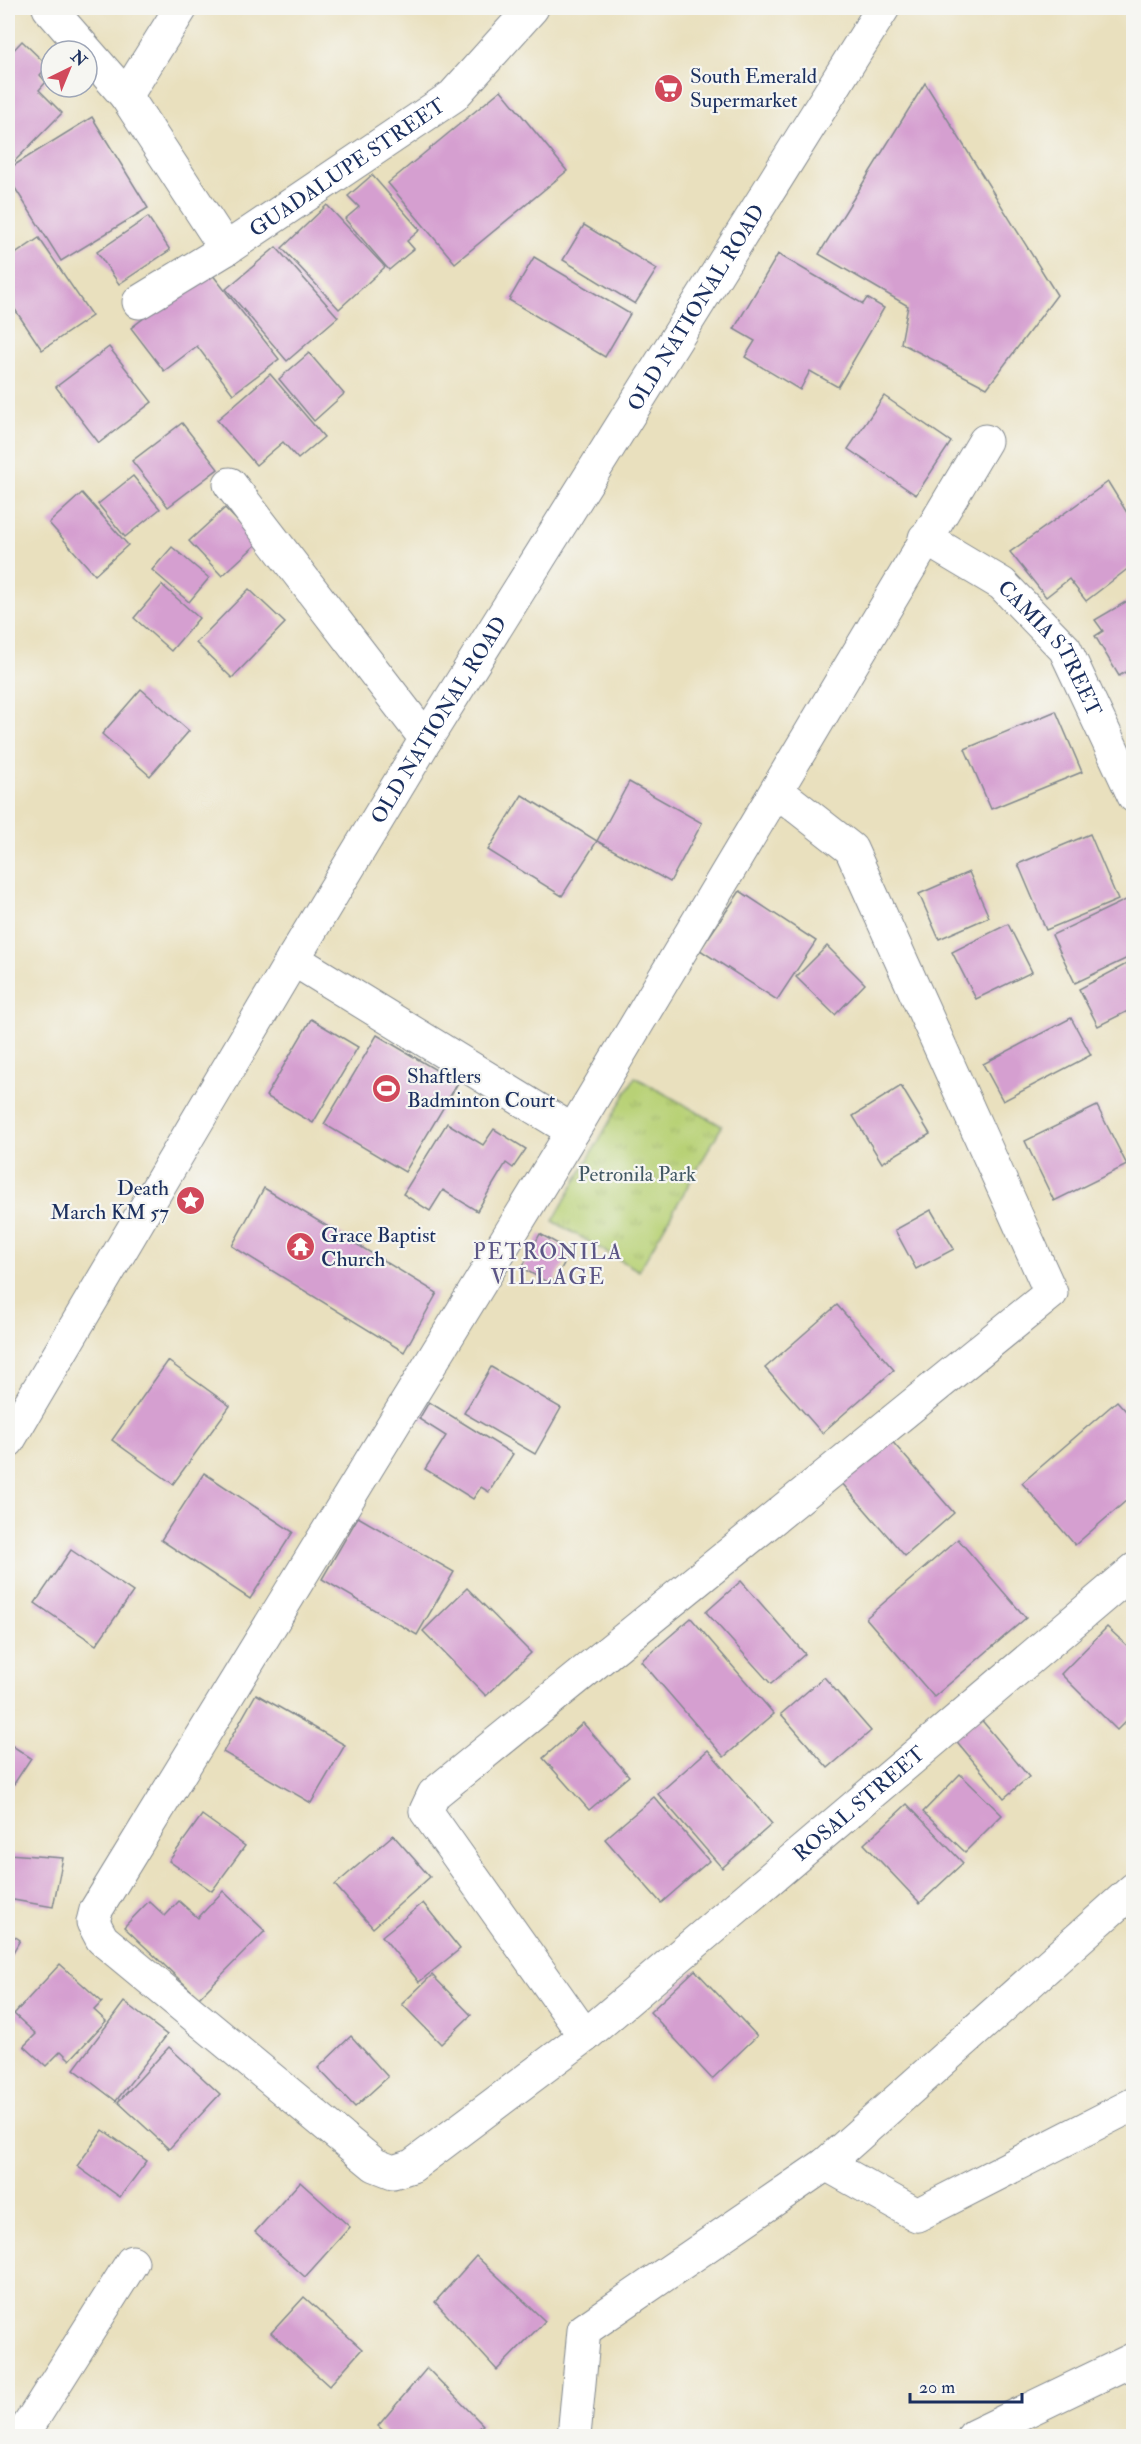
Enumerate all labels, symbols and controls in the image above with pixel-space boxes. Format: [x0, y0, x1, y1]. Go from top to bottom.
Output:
north arrow [39, 39, 99, 99]
text: N [66, 46, 91, 71]
place label: South Emerald Supermarket [690, 63, 818, 114]
supermarket icon: South Emerald Supermarket [653, 72, 685, 104]
street label: GUADALUPE STREET [244, 92, 451, 243]
street label: OLD NATIONAL ROAD [621, 199, 771, 416]
street label: CAMIA STREET [992, 575, 1108, 721]
street label: OLD NATIONAL ROAD [365, 611, 513, 829]
place label: Shaftlers Badminton Court [407, 1063, 556, 1114]
sports icon: Shaftlers Badminton Court [370, 1072, 402, 1104]
park label: Petronila Park [578, 1161, 696, 1188]
place label: Death March KM 57 [50, 1175, 169, 1226]
place icon: Death March KM 57 [174, 1184, 206, 1216]
place label: Grace Baptist Church [321, 1222, 436, 1273]
temple icon: Grace Baptist Church [284, 1231, 316, 1263]
district label: PETRONILA VILLAGE [473, 1238, 623, 1291]
street label: ROSAL STREET [788, 1740, 931, 1867]
scale bar [910, 2366, 1022, 2404]
text: 20 m [919, 2376, 955, 2399]

